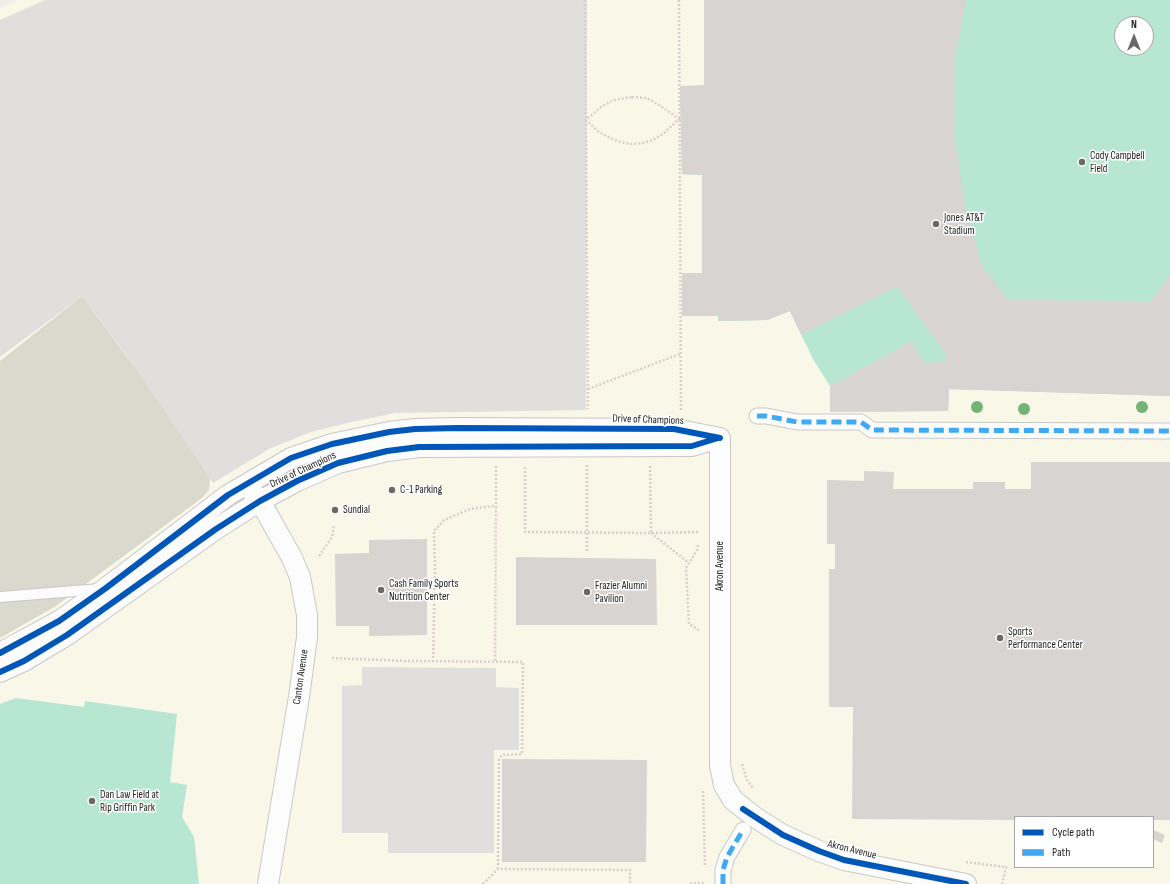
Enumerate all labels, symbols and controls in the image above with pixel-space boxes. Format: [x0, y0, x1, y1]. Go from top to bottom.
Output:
north arrow [1114, 16, 1154, 56]
text: N [1131, 18, 1137, 31]
place label: Cody Campbell Field [1090, 149, 1144, 175]
marker: Cody Campbell Field [1077, 157, 1087, 167]
place label: Jones AT&T Stadium [944, 211, 984, 237]
marker: Jones AT&T Stadium [931, 219, 941, 229]
street label: Drive of Champions [612, 412, 684, 428]
street label: Drive of Champions [268, 449, 338, 491]
place label: C-1 Parking [400, 483, 442, 497]
marker: C-1 Parking [387, 485, 397, 495]
place label: Sundial [343, 503, 370, 517]
marker: Sundial [330, 505, 340, 515]
street label: Akron Avenue [713, 541, 727, 591]
place label: Cash Family Sports Nutrition Center [389, 577, 458, 603]
place label: Frazier Alumni Pavilion [595, 579, 647, 605]
marker: Cash Family Sports Nutrition Center [376, 585, 386, 595]
marker: Frazier Alumni Pavilion [582, 587, 592, 597]
place label: Sports Performance Center [1008, 625, 1083, 651]
marker: Sports Performance Center [995, 633, 1005, 643]
street label: Canton Avenue [291, 649, 311, 705]
place label: Dan Law Field at Rip Griffin Park [100, 788, 159, 814]
marker: Dan Law Field at Rip Griffin Park [87, 796, 97, 806]
legend [1014, 816, 1154, 868]
text: Cycle path [1052, 825, 1094, 840]
street label: Akron Avenue [826, 838, 878, 862]
text: Path [1052, 845, 1070, 860]

